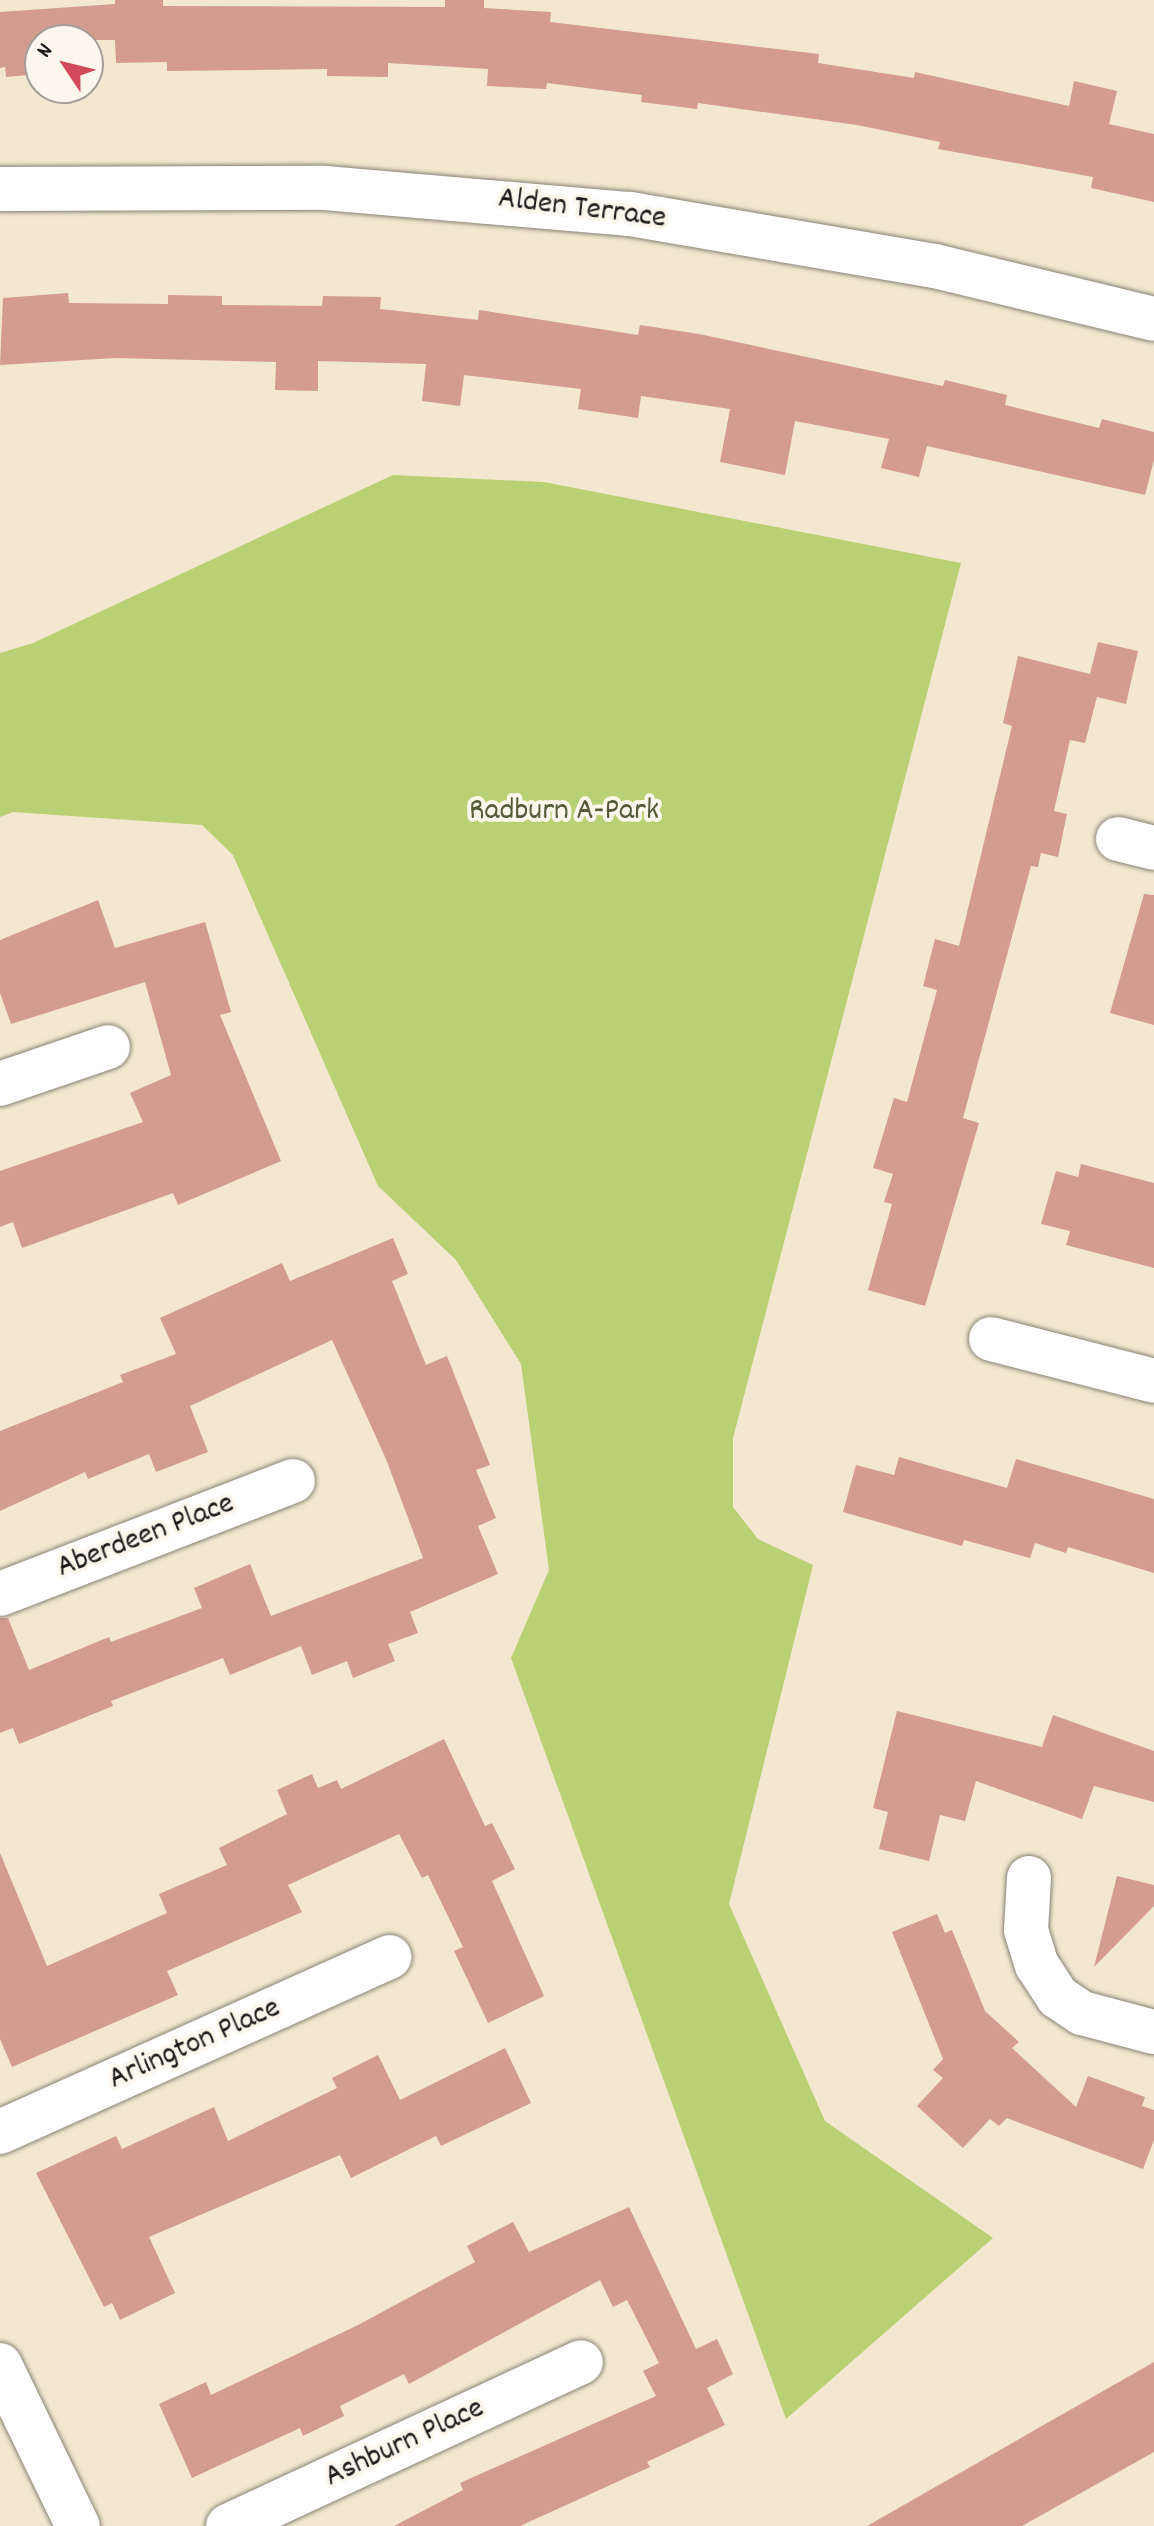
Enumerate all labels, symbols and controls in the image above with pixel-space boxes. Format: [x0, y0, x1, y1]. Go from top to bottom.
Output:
north arrow [24, 24, 104, 104]
text: N [30, 38, 61, 64]
street label: Alden Terrace [496, 181, 668, 239]
park label: Radburn A-Park [469, 793, 659, 831]
street label: Aberdeen Place [52, 1486, 240, 1588]
street label: Arlington Place [103, 1990, 287, 2100]
street label: Ashburn Place [319, 2390, 491, 2498]

